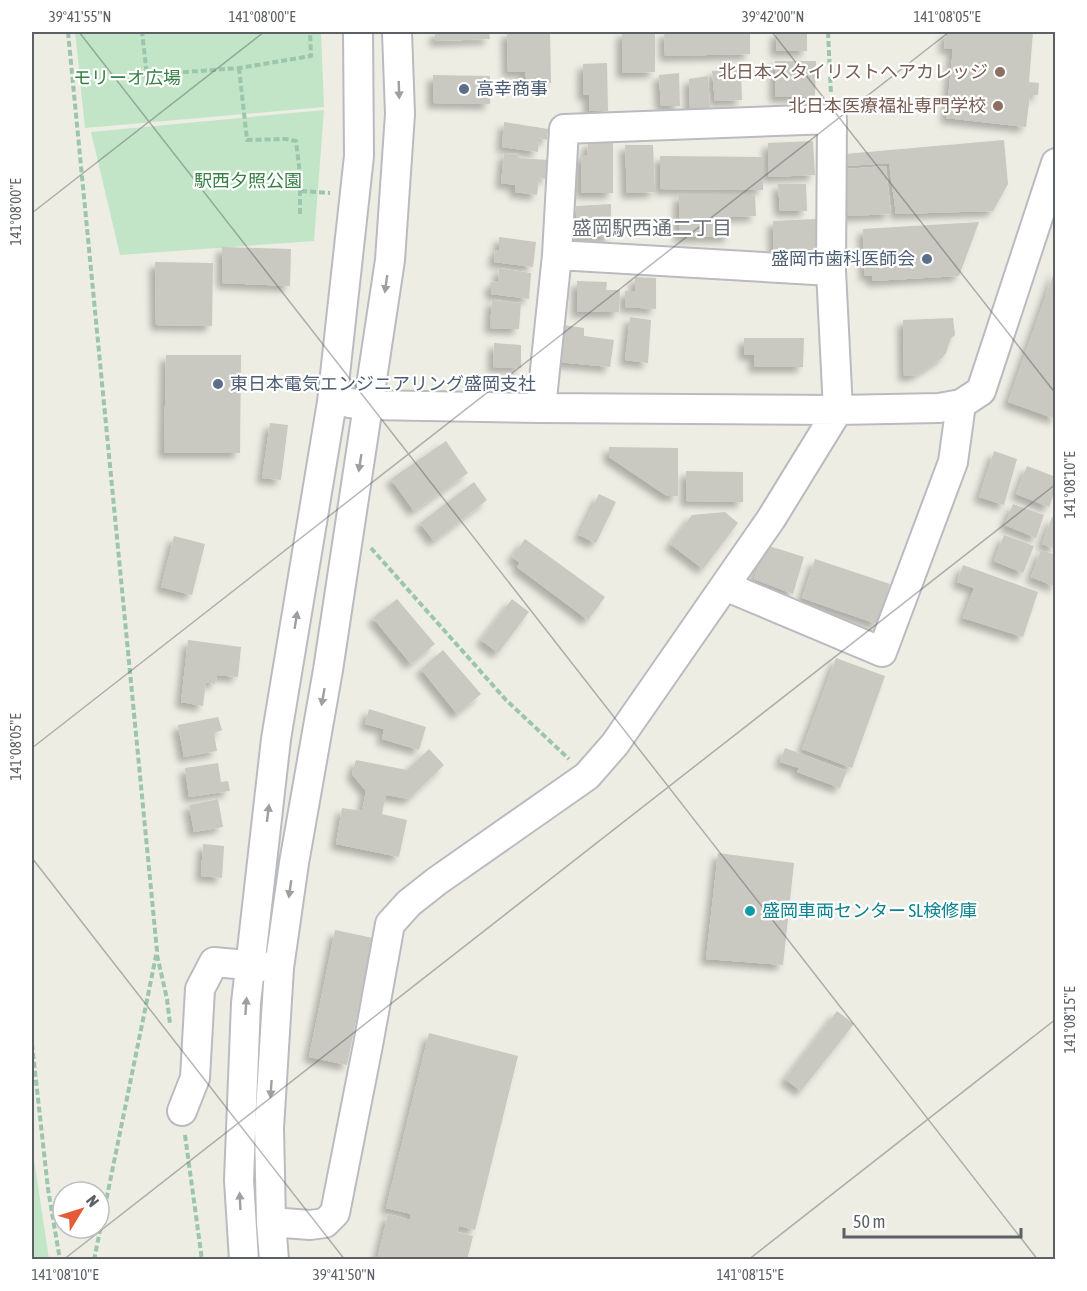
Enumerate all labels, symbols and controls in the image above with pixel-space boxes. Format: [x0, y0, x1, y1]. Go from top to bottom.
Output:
text: 39°41'55"N [49, 8, 111, 25]
text: 141°08'00"E [228, 8, 296, 25]
text: 39°42'00"N [742, 8, 804, 25]
text: 141°08'05"E [913, 8, 981, 25]
place label: 北日本スタイリストヘアカレッジ [718, 61, 988, 82]
marker: 北日本スタイリストヘアカレッジ [993, 65, 1007, 79]
park label: モリーオ広場 [73, 67, 181, 88]
place label: 高幸商事 [476, 78, 548, 99]
one-way arrow [394, 80, 404, 99]
marker: 高幸商事 [457, 82, 471, 96]
place label: 北日本医療福祉専門学校 [788, 95, 986, 116]
marker: 北日本医療福祉専門学校 [991, 99, 1005, 113]
park label: 駅西夕照公園 [194, 170, 302, 191]
text: 141°08'00"E [7, 178, 24, 246]
district label: 盛岡駅西通二丁目 [572, 216, 732, 239]
place label: 盛岡市歯科医師会 [771, 248, 915, 269]
marker: 盛岡市歯科医師会 [920, 252, 934, 266]
one-way arrow [382, 275, 391, 294]
place label: 東日本電気エンジニアリング盛岡支社 [230, 373, 536, 394]
marker: 東日本電気エンジニアリング盛岡支社 [211, 377, 225, 391]
text: 141°08'10"E [1061, 451, 1078, 519]
one-way arrow [355, 453, 364, 472]
one-way arrow [291, 610, 300, 629]
one-way arrow [318, 687, 327, 706]
text: 141°08'05"E [7, 713, 24, 781]
one-way arrow [263, 803, 273, 822]
one-way arrow [285, 880, 295, 899]
place label: 盛岡車両センター SL検修庫 [762, 900, 977, 921]
marker: 盛岡車両センター SL検修庫 [743, 904, 757, 918]
text: 141°08'15"E [1061, 986, 1078, 1054]
one-way arrow [242, 997, 251, 1016]
one-way arrow [267, 1079, 276, 1098]
north arrow [51, 1180, 111, 1240]
text: N [83, 1191, 103, 1210]
one-way arrow [235, 1192, 245, 1211]
scale bar [844, 1201, 1021, 1239]
text: 50 m [853, 1211, 885, 1232]
text: 141°08'10"E [31, 1266, 99, 1283]
text: 39°41'50"N [313, 1266, 375, 1283]
text: 141°08'15"E [716, 1266, 784, 1283]

